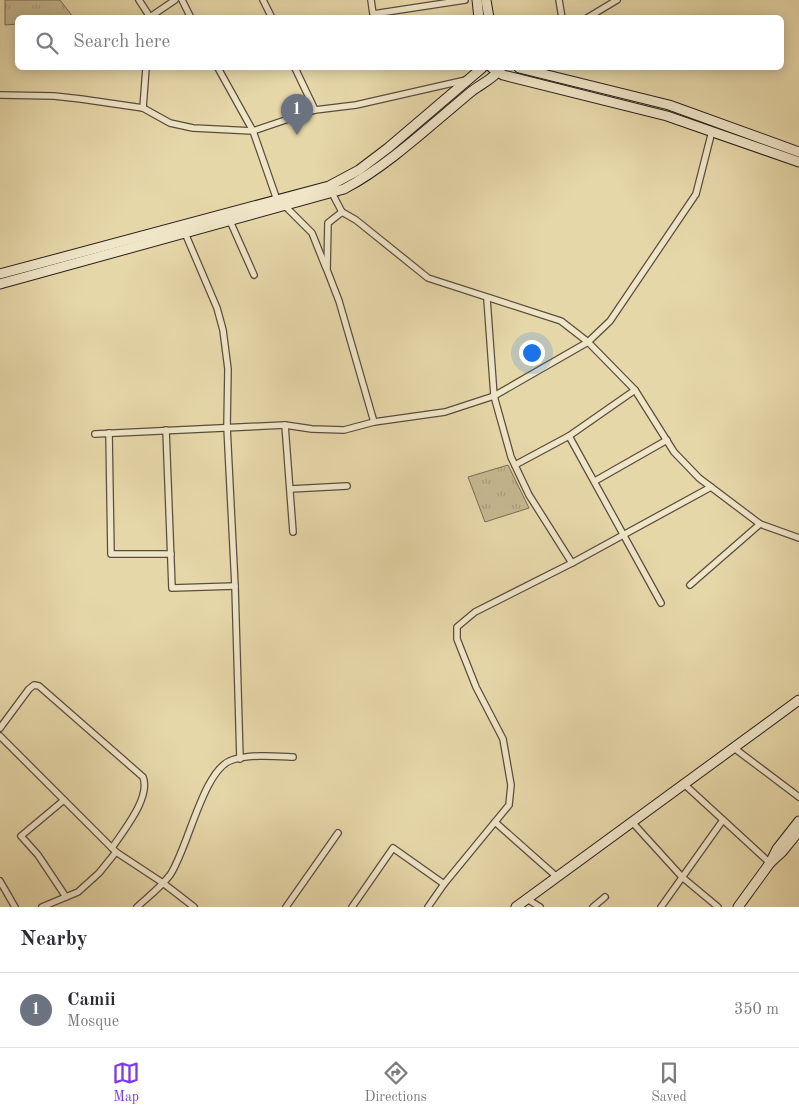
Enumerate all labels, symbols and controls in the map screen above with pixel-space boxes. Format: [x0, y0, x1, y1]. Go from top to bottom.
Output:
search box [15, 15, 784, 70]
icon: search [33, 29, 61, 57]
text: Search here [73, 33, 170, 52]
pin: 1 [281, 94, 313, 135]
your location [519, 340, 545, 366]
text: Nearby [20, 929, 88, 950]
text: Camii [67, 991, 116, 1010]
text: 1 [31, 1002, 41, 1018]
text: 350 m [734, 1002, 779, 1018]
text: Mosque [67, 1014, 119, 1030]
tab: Map [112, 1059, 140, 1106]
tab: Directions [365, 1059, 427, 1106]
tab: Saved [651, 1059, 687, 1106]

